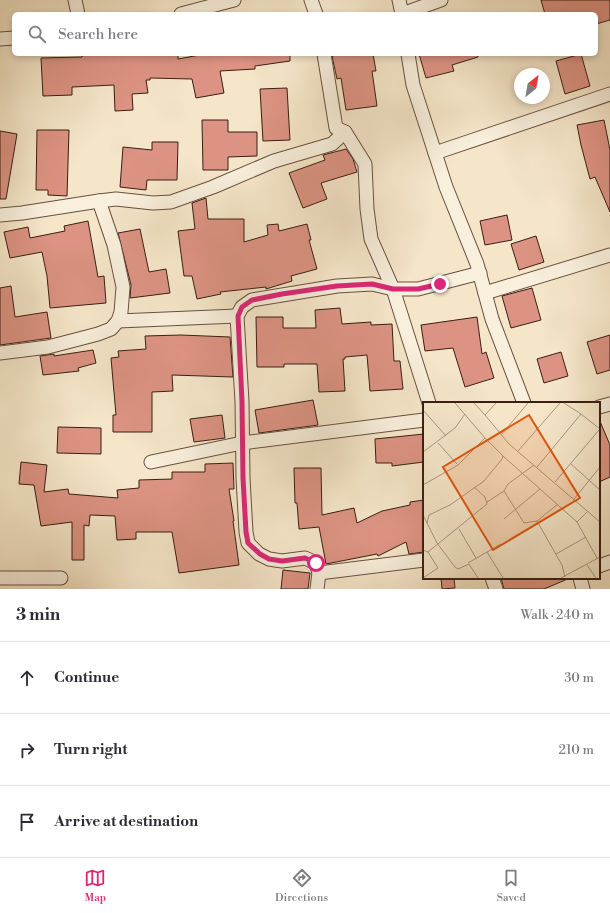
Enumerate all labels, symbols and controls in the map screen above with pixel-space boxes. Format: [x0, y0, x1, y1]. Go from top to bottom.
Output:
search box [12, 12, 598, 56]
icon: search [26, 23, 48, 45]
text: Search here [58, 25, 138, 44]
north arrow [514, 68, 550, 104]
route end [431, 275, 449, 293]
inset map [423, 402, 600, 579]
route start [307, 554, 325, 572]
text: 3 min [16, 604, 60, 626]
text: Walk · 240 m [520, 607, 594, 623]
icon: ahead [16, 667, 38, 689]
text: Continue [54, 668, 119, 687]
text: 30 m [564, 670, 594, 686]
icon: right [16, 739, 38, 761]
text: Turn right [54, 740, 128, 759]
text: 210 m [559, 742, 594, 758]
icon: arrive [16, 811, 38, 833]
text: Arrive at destination [54, 812, 198, 831]
tab: Map [84, 867, 106, 905]
tab: Directions [275, 867, 328, 905]
tab: Saved [497, 867, 526, 905]

